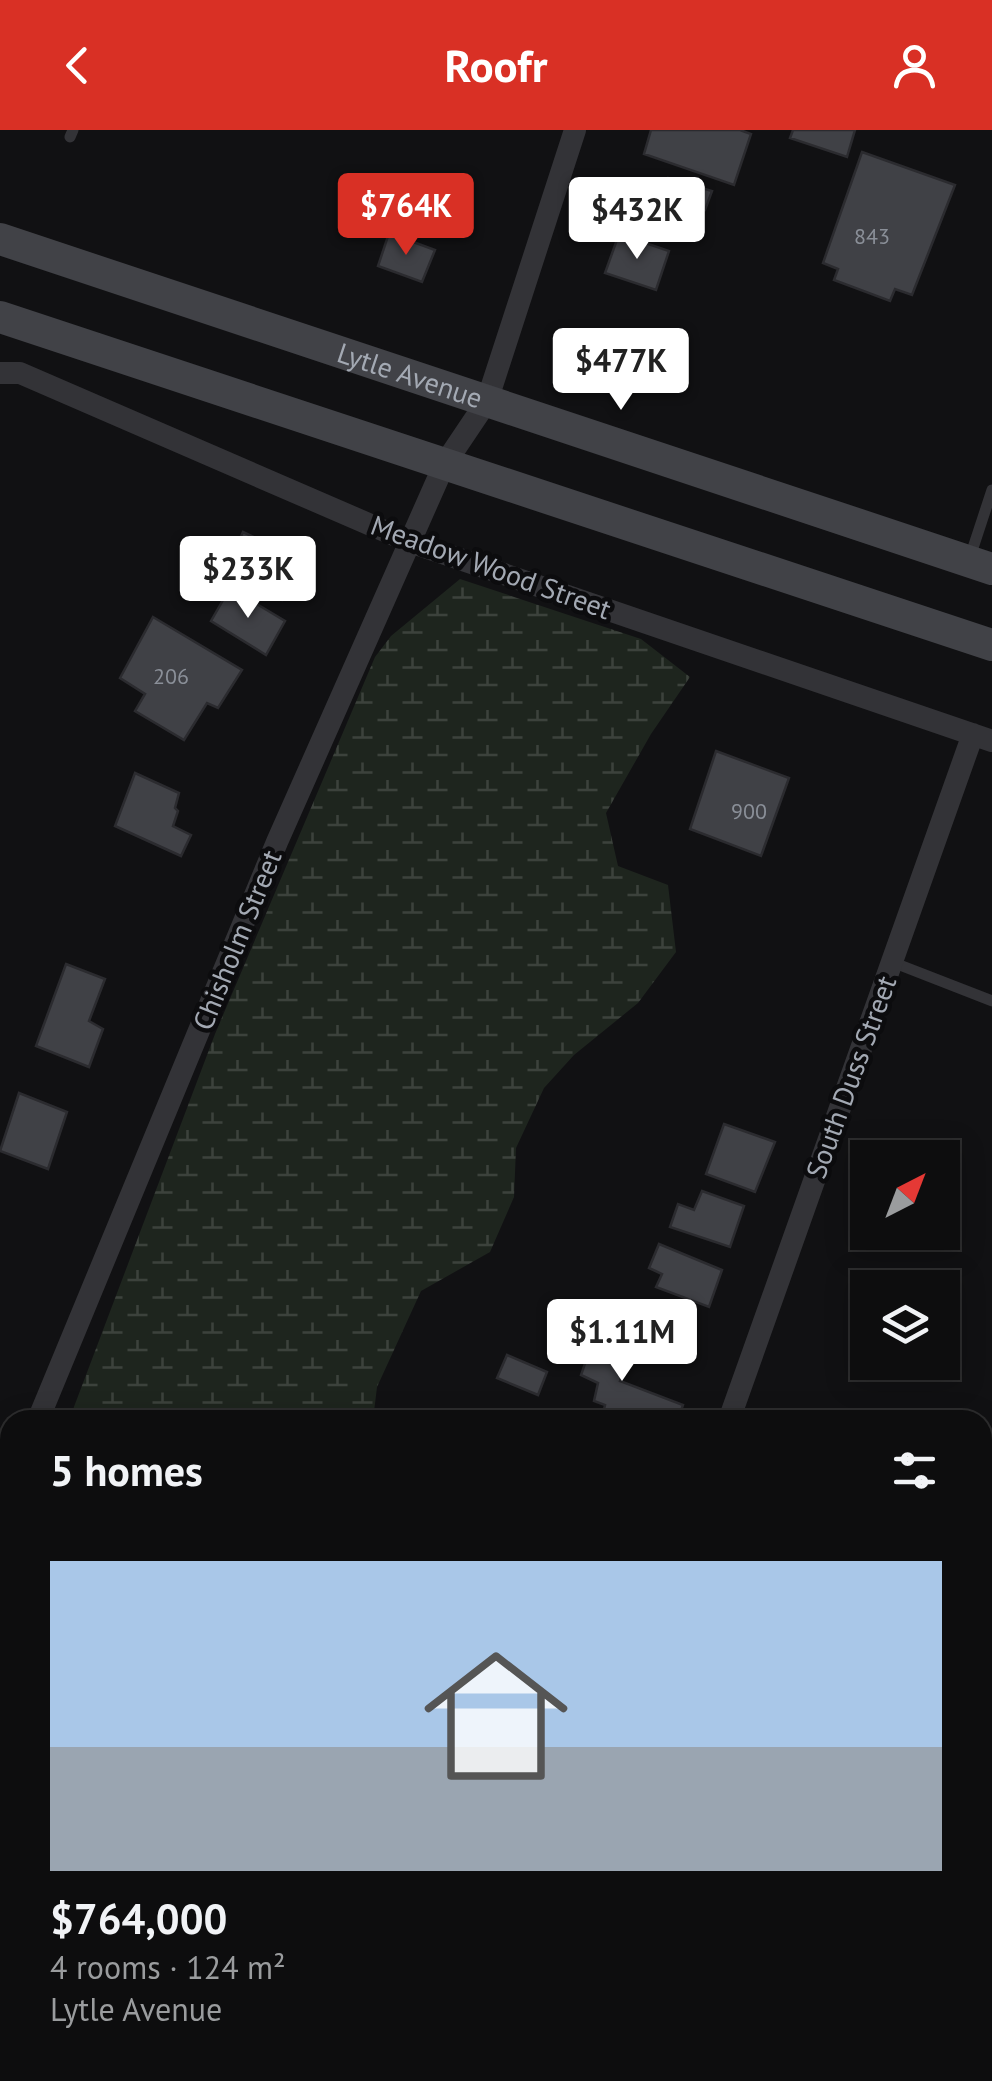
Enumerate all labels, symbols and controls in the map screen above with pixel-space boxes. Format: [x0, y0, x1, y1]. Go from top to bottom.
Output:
text: Roofr [445, 36, 547, 94]
icon: back [50, 38, 105, 93]
icon: person [887, 38, 942, 93]
pin: $764K [336, 173, 476, 258]
pin: $432K [567, 177, 707, 262]
text: $764K [360, 184, 452, 226]
text: $432K [591, 188, 683, 230]
house number: 843 [854, 222, 890, 250]
pin: $477K [551, 328, 691, 413]
street label: Lytle Avenue [333, 334, 487, 416]
text: $477K [575, 339, 667, 381]
street label: Meadow Wood Street [366, 506, 617, 627]
pin: $233K [178, 536, 318, 621]
text: $233K [202, 547, 294, 589]
house number: 206 [153, 662, 189, 690]
house number: 900 [731, 797, 767, 825]
street label: Chisholm Street [184, 844, 290, 1035]
street label: South Duss Street [797, 970, 905, 1183]
north arrow [850, 1140, 960, 1250]
map controls [850, 1140, 960, 1380]
button: layers [850, 1270, 960, 1380]
pin: $1.11M [541, 1299, 703, 1384]
text: $1.11M [569, 1310, 675, 1352]
text: 5 homes [50, 1443, 203, 1498]
icon: filters [887, 1443, 942, 1498]
icon: home [406, 1626, 586, 1806]
text: $764,000 [50, 1891, 227, 1946]
text: 4 rooms · 124 m² [50, 1946, 286, 1988]
text: Lytle Avenue [50, 1988, 222, 2030]

